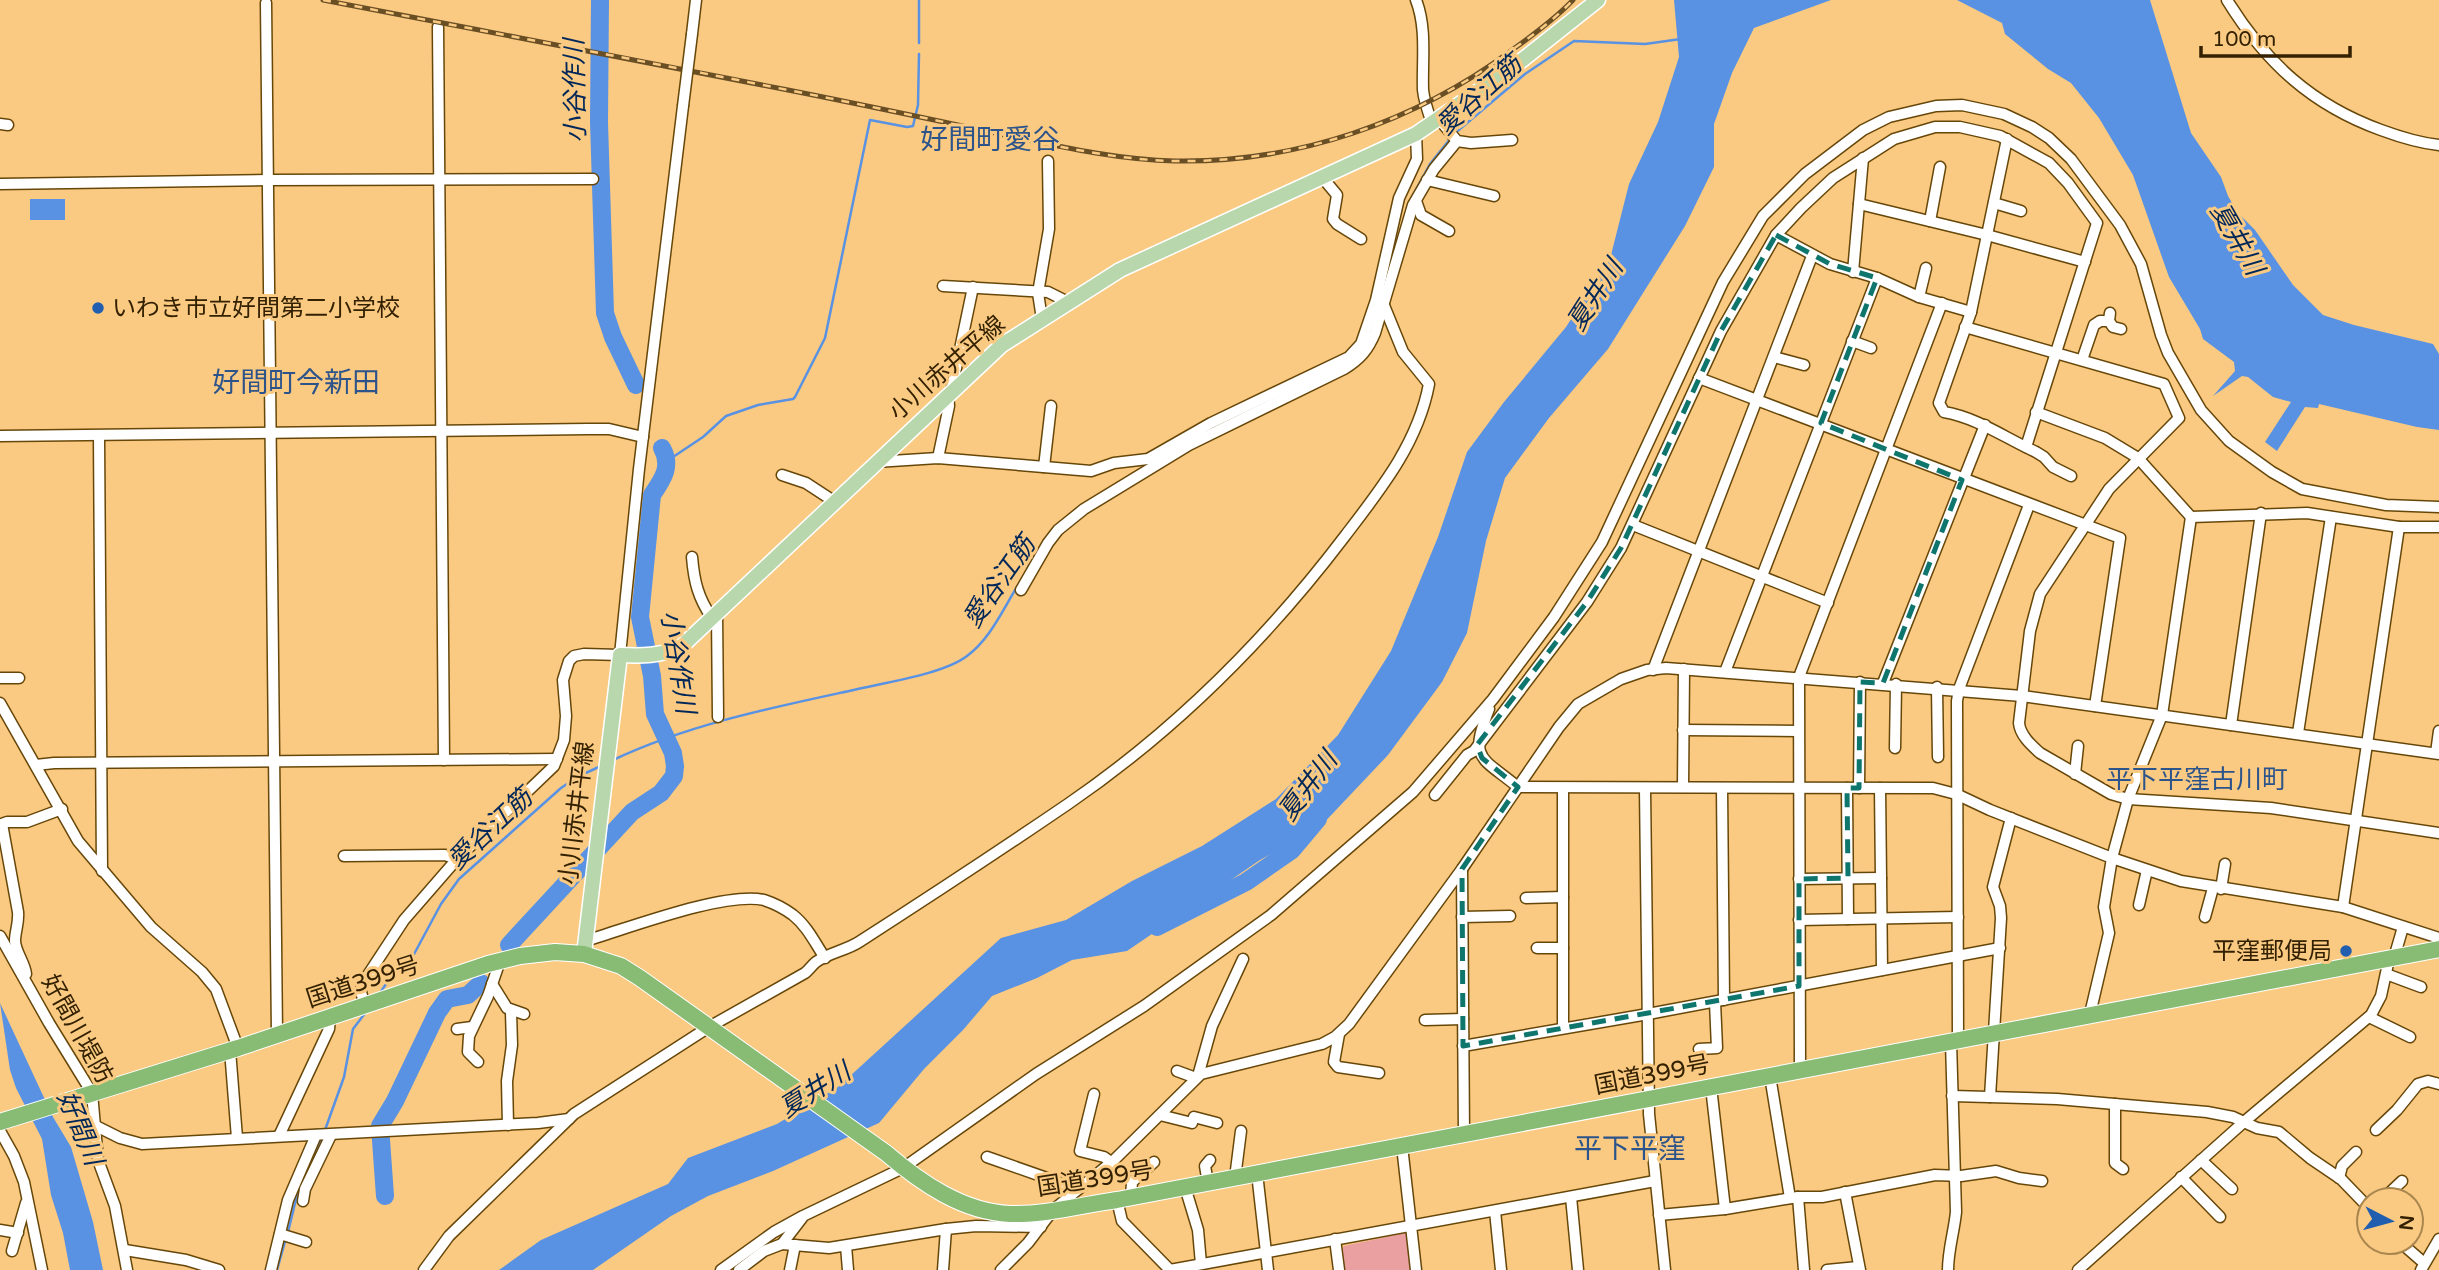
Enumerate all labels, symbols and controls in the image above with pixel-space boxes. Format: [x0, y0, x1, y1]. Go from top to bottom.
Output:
scale bar [2201, 14, 2350, 58]
text: 100 m [2212, 27, 2276, 52]
water label: 小谷作川 [559, 36, 591, 143]
water label: 愛谷江筋 [1430, 46, 1531, 141]
district label: 好間町愛谷 [920, 123, 1060, 157]
water label: 夏井川 [2204, 197, 2271, 283]
water label: 夏井川 [1561, 251, 1631, 336]
place label: いわき市立好間第二小学校 [112, 294, 400, 323]
marker: いわき市立好間第二小学校 [90, 300, 106, 316]
street label: 小川赤井平線 [883, 310, 1011, 426]
district label: 好間町今新田 [212, 366, 380, 400]
water label: 愛谷江筋 [956, 527, 1044, 633]
water label: 小谷作川 [655, 608, 702, 719]
street label: 小川赤井平線 [554, 740, 600, 886]
water label: 夏井川 [1272, 743, 1346, 826]
district label: 平下平窪古川町 [2106, 764, 2288, 795]
water label: 愛谷江筋 [441, 779, 542, 876]
place label: 平窪郵便局 [2212, 937, 2332, 966]
marker: 平窪郵便局 [2338, 943, 2354, 959]
street label: 国道399号 [303, 950, 423, 1014]
street label: 好間川堤防 [35, 969, 119, 1089]
street label: 国道399号 [1592, 1050, 1712, 1100]
water label: 夏井川 [774, 1055, 859, 1124]
water label: 好間川 [50, 1086, 111, 1173]
district label: 平下平窪 [1574, 1132, 1686, 1166]
street label: 国道399号 [1035, 1156, 1155, 1202]
north arrow [2355, 1186, 2425, 1256]
text: N [2394, 1214, 2418, 1231]

